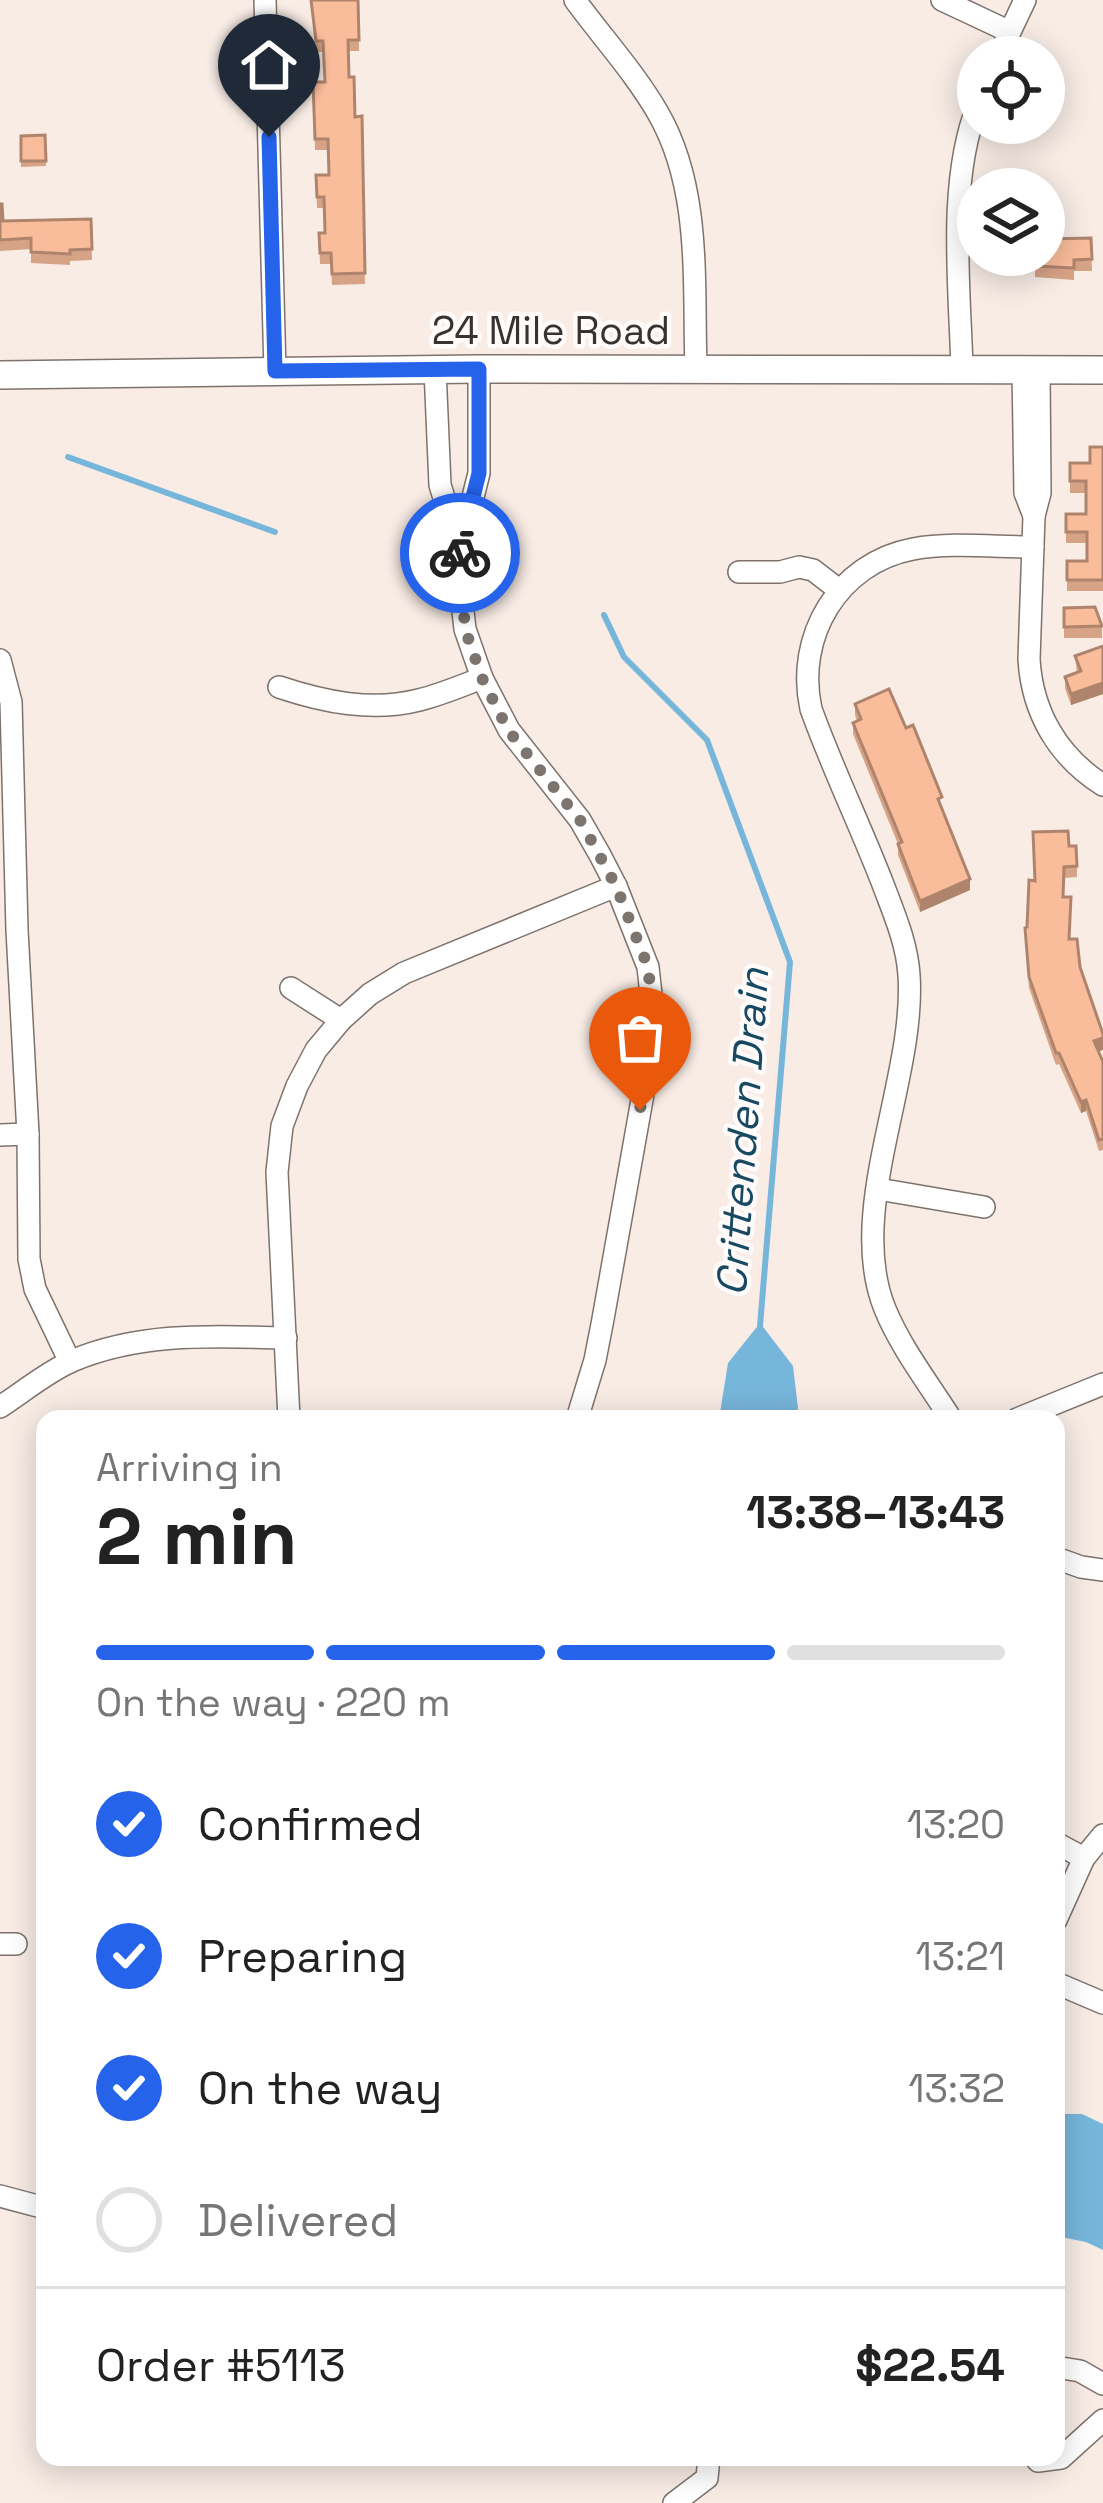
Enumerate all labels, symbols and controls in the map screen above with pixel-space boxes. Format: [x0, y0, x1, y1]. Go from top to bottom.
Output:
pin [218, 14, 320, 137]
icon: home [236, 32, 302, 98]
map controls [957, 36, 1065, 276]
button: locate [957, 36, 1065, 144]
button: layers [957, 168, 1065, 276]
street label: 24 Mile Road [432, 306, 670, 355]
courier [400, 493, 520, 613]
icon: bike [427, 520, 493, 586]
water label: Crittenden Drain [705, 965, 780, 1298]
pin [589, 987, 691, 1110]
icon: bag [607, 1005, 673, 1071]
text: Arriving in [96, 1443, 283, 1492]
text: 13:38–13:43 [746, 1484, 1005, 1541]
text: 2 min [96, 1487, 298, 1587]
text: On the way · 220 m [96, 1678, 451, 1727]
icon: check [96, 1791, 162, 1857]
text: Confirmed [198, 1796, 423, 1853]
text: 13:20 [907, 1800, 1005, 1849]
icon: check [96, 1923, 162, 1989]
text: Preparing [198, 1928, 407, 1985]
text: 13:21 [915, 1932, 1005, 1981]
icon: check [96, 2055, 162, 2121]
text: On the way [198, 2060, 442, 2117]
text: 13:32 [908, 2064, 1005, 2113]
text: Delivered [198, 2192, 398, 2249]
text: Order #5113 [96, 2337, 346, 2394]
text: $22.54 [855, 2337, 1005, 2394]

